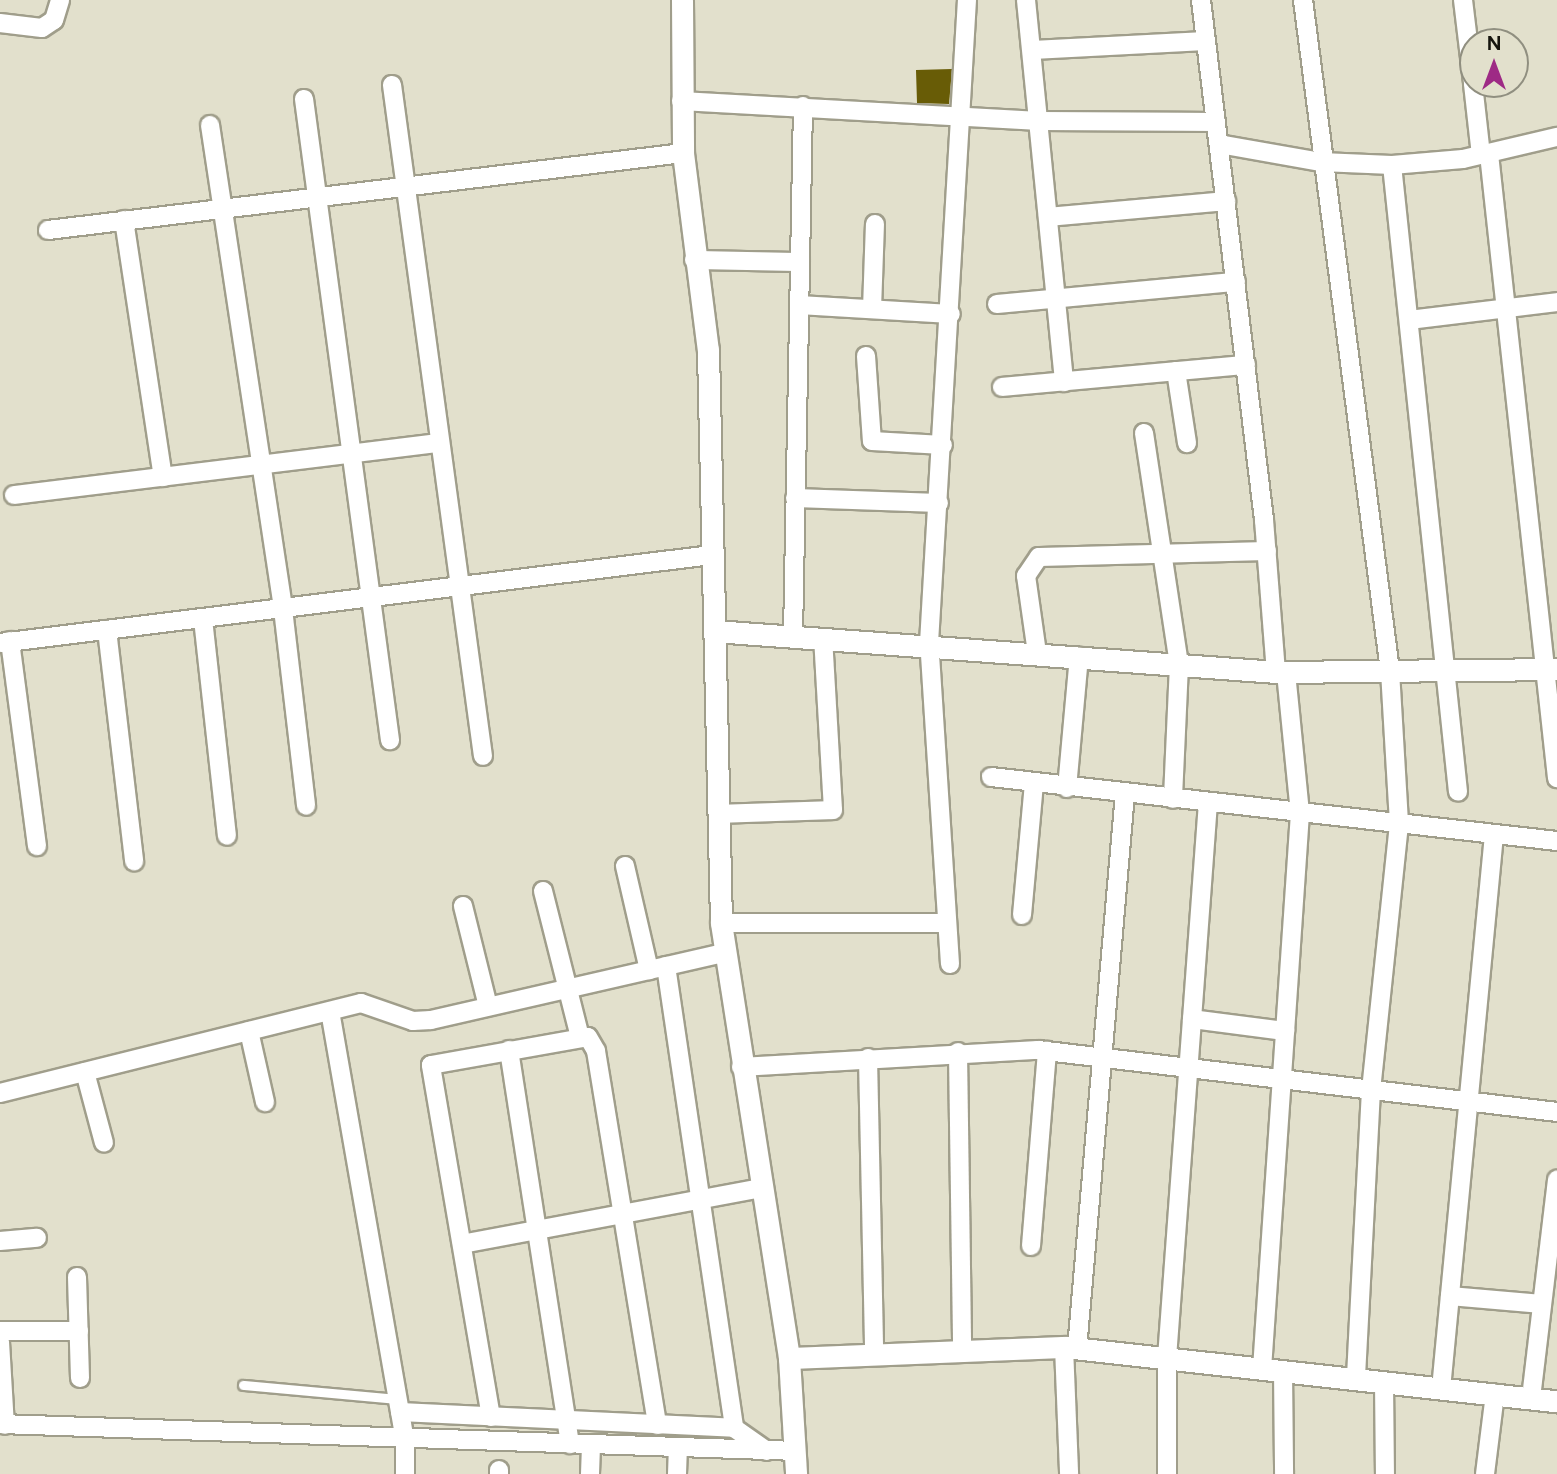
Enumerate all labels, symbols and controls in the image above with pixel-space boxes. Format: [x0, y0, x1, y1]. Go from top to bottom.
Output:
north arrow [1459, 28, 1529, 98]
text: N [1487, 32, 1501, 55]

